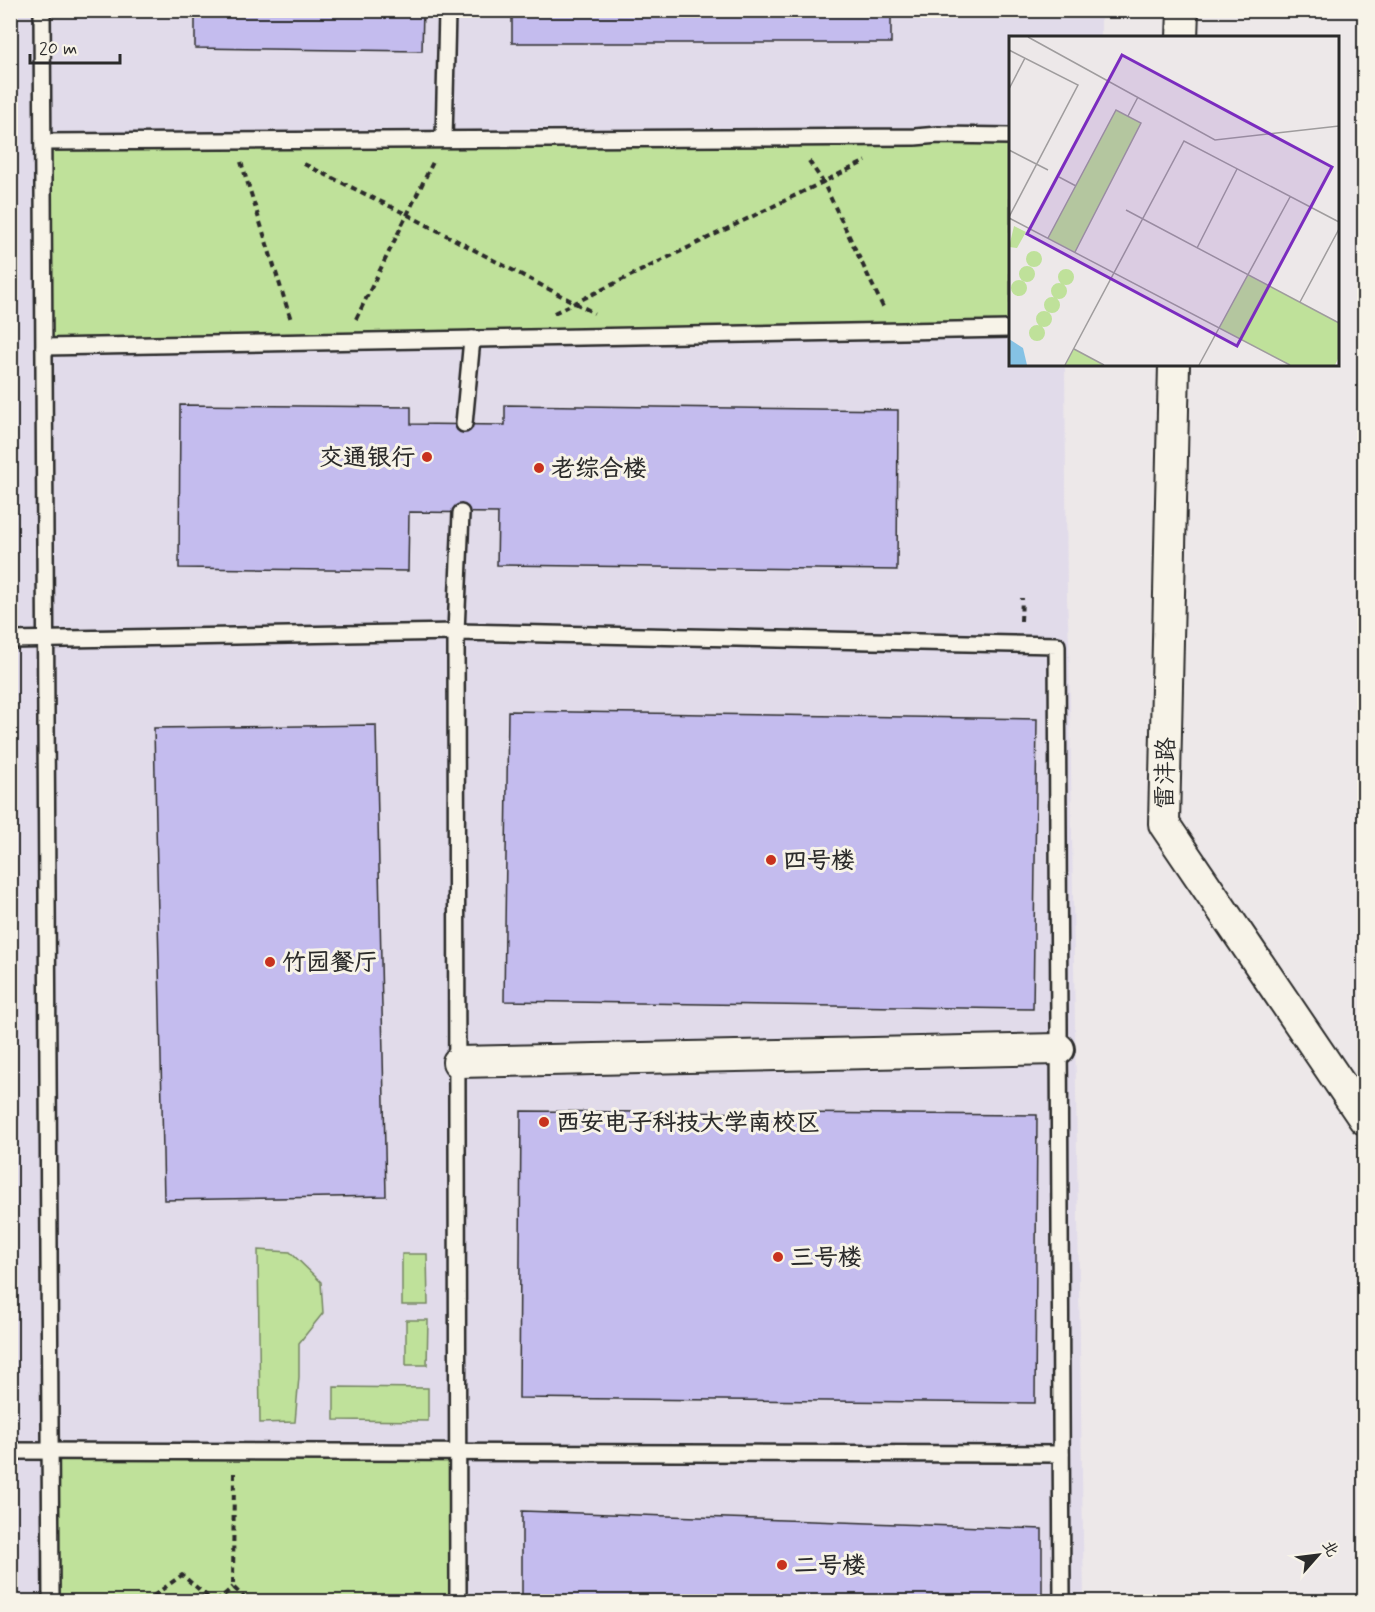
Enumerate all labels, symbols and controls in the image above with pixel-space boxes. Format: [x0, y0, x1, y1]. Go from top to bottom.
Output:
scale bar [30, 27, 120, 65]
inset map [1009, 36, 1339, 366]
text: 20 m [39, 37, 77, 61]
place label: 交通银行 [319, 443, 415, 474]
marker: 交通银行 [420, 450, 434, 464]
place label: 老综合楼 [551, 454, 647, 485]
marker: 老综合楼 [532, 461, 546, 475]
street label: 雷沣路 [1150, 737, 1183, 809]
place label: 四号楼 [783, 846, 855, 877]
marker: 四号楼 [764, 853, 778, 867]
place label: 竹园餐厅 [282, 948, 378, 979]
marker: 竹园餐厅 [263, 955, 277, 969]
place label: 西安电子科技大学南校区 [556, 1108, 820, 1139]
marker: 西安电子科技大学南校区 [537, 1115, 551, 1129]
place label: 三号楼 [790, 1243, 862, 1274]
marker: 三号楼 [771, 1250, 785, 1264]
north arrow [1288, 1525, 1348, 1585]
text: 北 [1317, 1537, 1343, 1561]
place label: 二号楼 [794, 1551, 866, 1582]
marker: 二号楼 [775, 1558, 789, 1572]

